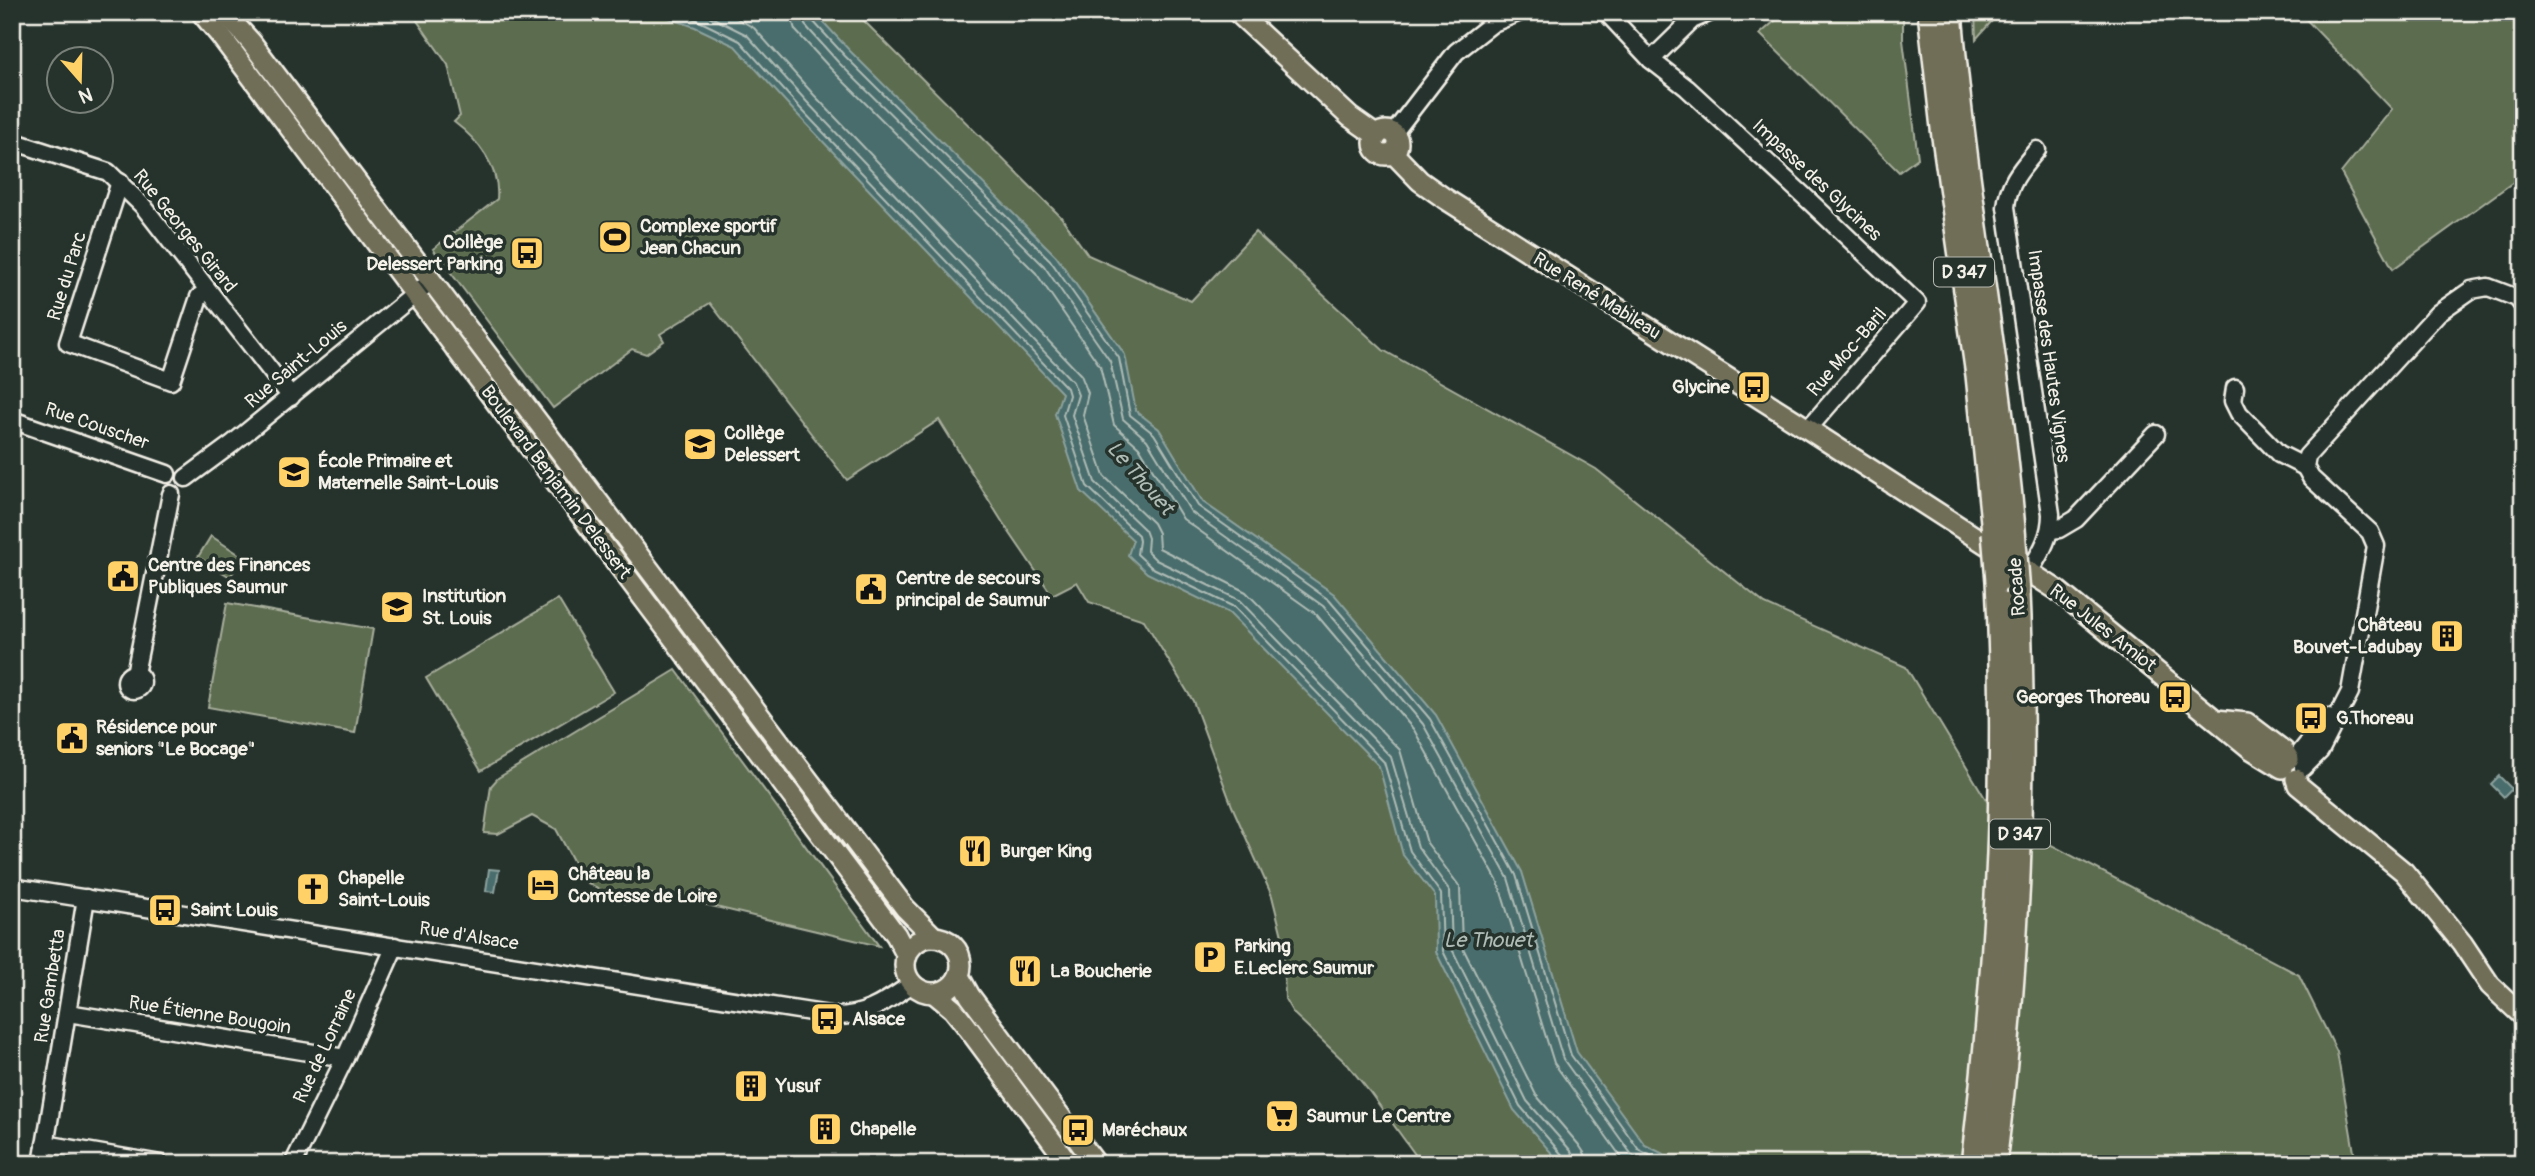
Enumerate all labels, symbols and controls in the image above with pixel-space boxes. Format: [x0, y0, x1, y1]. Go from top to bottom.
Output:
north arrow [46, 46, 116, 116]
text: N [75, 82, 96, 109]
street label: Impasse des Glycines [1747, 114, 1887, 247]
street label: Rue Georges Girard [128, 164, 242, 298]
place label: Complexe sportif Jean Chacun [640, 214, 778, 260]
sports icon: Complexe sportif Jean Chacun [596, 218, 634, 256]
street label: Rue du Parc [42, 228, 92, 324]
place label: Collège Delessert Parking [366, 230, 504, 276]
bus stop icon: Collège Delessert Parking [508, 234, 546, 272]
street label: Rue René Mabileau [1529, 247, 1665, 345]
street label: Impasse des Hautes Vignes [2022, 248, 2076, 464]
road number: D 347 [1934, 258, 1994, 286]
street label: Rue Moc-Baril [1802, 303, 1892, 401]
street label: Rue Saint-Louis [240, 314, 352, 414]
bus stop icon: Glycine [1735, 368, 1773, 406]
place label: Glycine [1672, 375, 1731, 399]
street label: Boulevard Benjamin Delessert [475, 380, 637, 584]
street label: Rue Couscher [42, 397, 153, 455]
place label: Collège Delessert [724, 421, 801, 467]
school or university icon: Collège Delessert [681, 425, 719, 463]
water label: Le Thouet [1101, 436, 1181, 522]
place label: École Primaire et Maternelle Saint-Louis [318, 449, 499, 495]
school or university icon: École Primaire et Maternelle Saint-Louis [275, 453, 313, 491]
place label: Centre des Finances Publiques Saumur [148, 553, 311, 599]
street label: Rocade [2003, 556, 2031, 617]
public building icon: Centre des Finances Publiques Saumur [104, 557, 142, 595]
place label: Centre de secours principal de Saumur [896, 566, 1050, 612]
public building icon: Centre de secours principal de Saumur [852, 570, 890, 608]
street label: Rue Jules Amiot [2045, 579, 2162, 677]
place label: Institution St. Louis [422, 584, 507, 630]
school or university icon: Institution St. Louis [378, 588, 416, 626]
place label: Château Bouvet-Ladubay [2293, 613, 2423, 659]
building icon: Château Bouvet-Ladubay [2428, 617, 2466, 655]
bus stop icon: Georges Thoreau [2156, 678, 2194, 716]
place label: Georges Thoreau [2016, 685, 2150, 709]
bus stop icon: G.Thoreau [2292, 699, 2330, 737]
place label: G.Thoreau [2336, 706, 2414, 730]
place label: Résidence pour seniors "Le Bocage" [96, 715, 255, 761]
public building icon: Résidence pour seniors "Le Bocage" [53, 719, 91, 757]
road number: D 347 [1990, 820, 2050, 848]
restaurant icon: Burger King [956, 832, 994, 870]
place label: Burger King [1000, 839, 1092, 863]
place label: Château la Comtesse de Loire [568, 862, 717, 908]
place label: Chapelle Saint-Louis [338, 866, 430, 912]
hotel icon: Château la Comtesse de Loire [524, 866, 562, 904]
church icon: Chapelle Saint-Louis [294, 870, 332, 908]
bus stop icon: Saint Louis [146, 891, 184, 929]
place label: Saint Louis [190, 898, 278, 922]
street label: Rue d'Alsace [418, 916, 521, 956]
street label: Rue Gambetta [29, 927, 71, 1045]
water label: Le Thouet [1444, 927, 1535, 954]
place label: Parking E.Leclerc Saumur [1234, 934, 1374, 980]
parking icon: Parking E.Leclerc Saumur [1191, 938, 1229, 976]
restaurant icon: La Boucherie [1006, 952, 1044, 990]
place label: La Boucherie [1050, 959, 1152, 983]
street label: Rue de Lorraine [288, 984, 362, 1107]
street label: Rue Étienne Bougoin [127, 990, 293, 1040]
bus stop icon: Alsace [808, 1000, 846, 1038]
place label: Alsace [852, 1007, 906, 1031]
building icon: Yusuf [732, 1067, 770, 1105]
place label: Yusuf [775, 1074, 822, 1098]
supermarket icon: Saumur Le Centre [1263, 1097, 1301, 1135]
place label: Saumur Le Centre [1306, 1104, 1451, 1128]
building icon: Chapelle [806, 1110, 844, 1148]
bus stop icon: Maréchaux [1059, 1111, 1097, 1149]
place label: Chapelle [850, 1117, 917, 1141]
place label: Maréchaux [1102, 1118, 1187, 1142]

